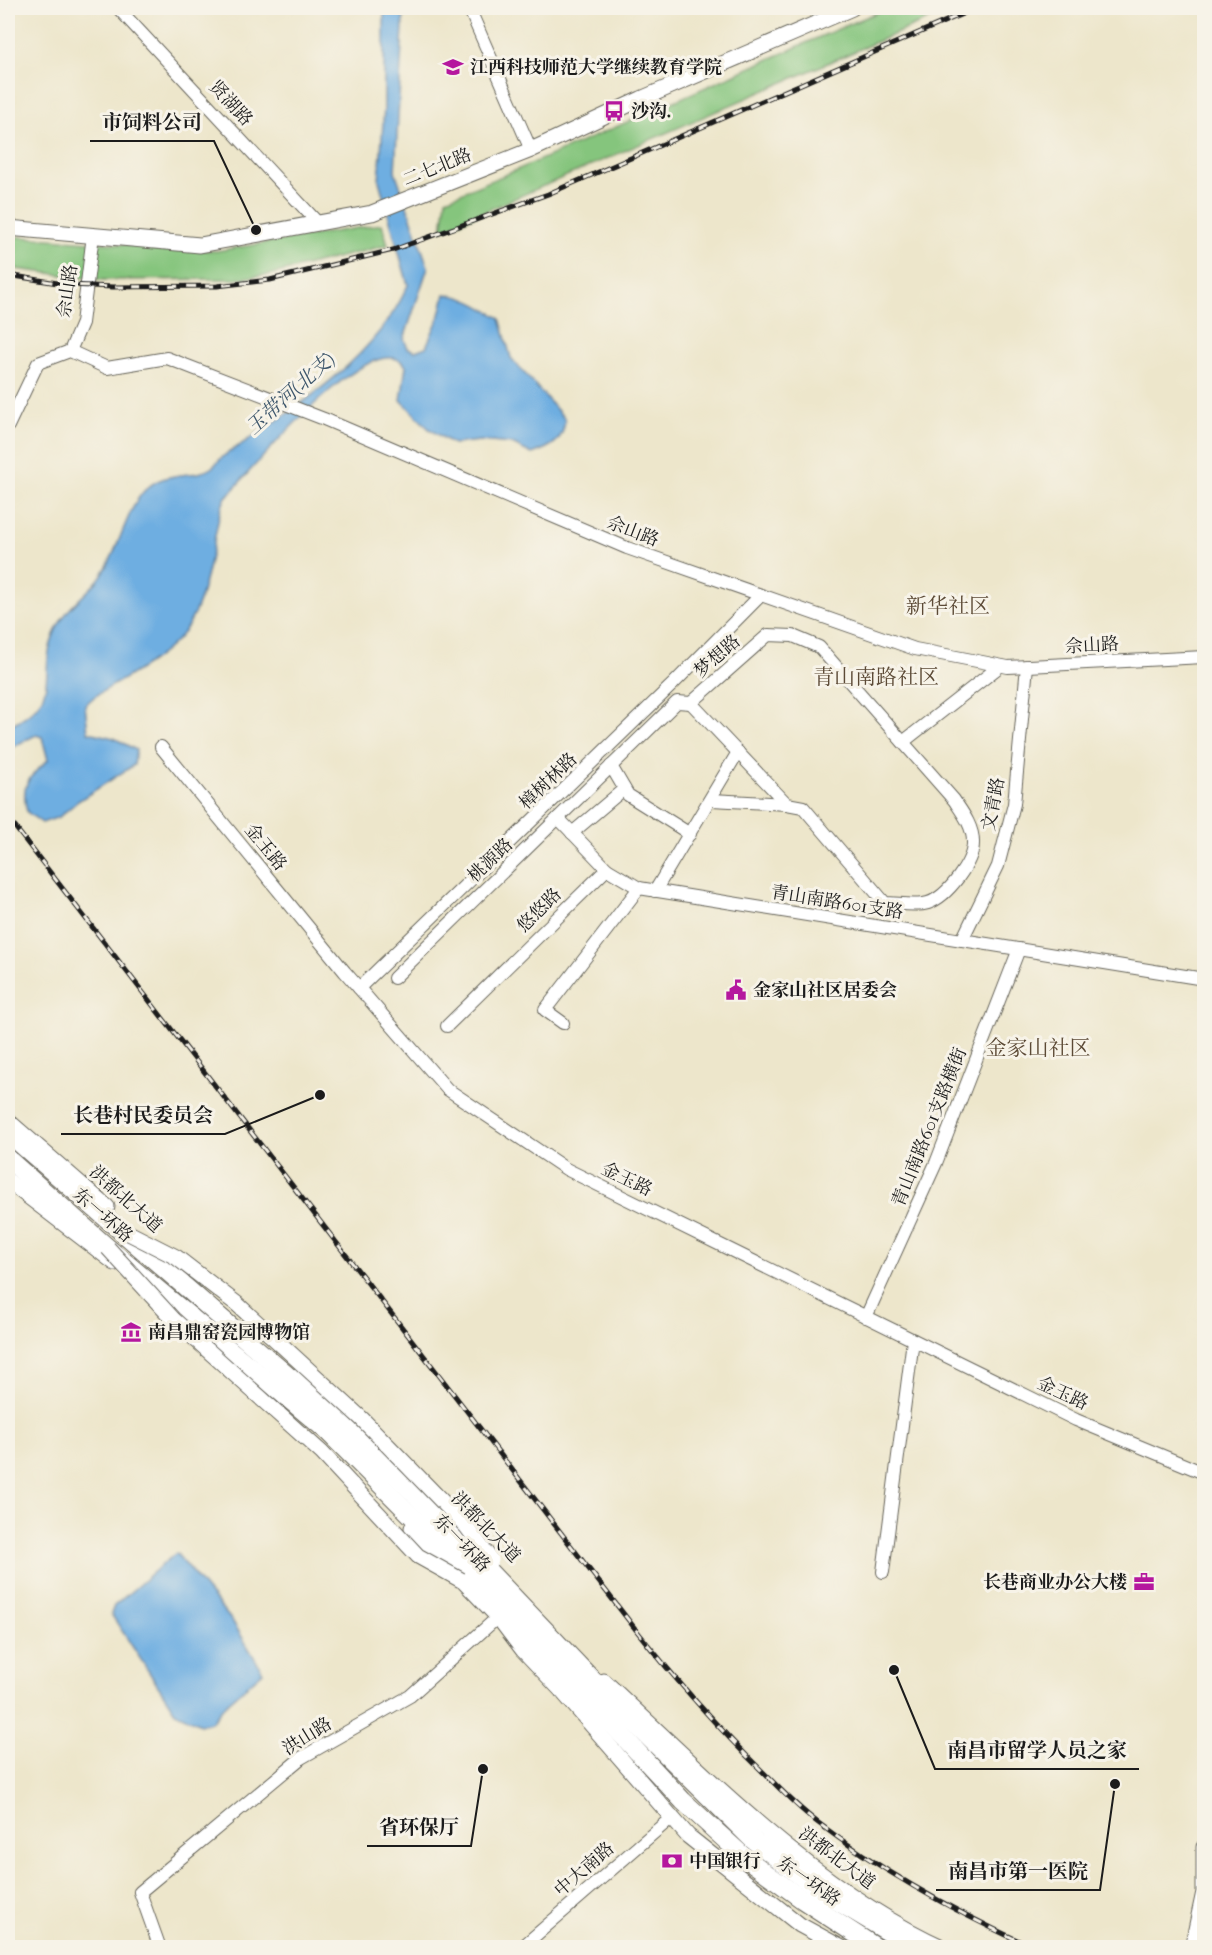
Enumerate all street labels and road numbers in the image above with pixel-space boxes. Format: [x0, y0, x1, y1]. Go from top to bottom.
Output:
street label: 贤湖路 [205, 76, 257, 130]
street label: 二七北路 [400, 144, 474, 191]
street label: 佘山路 [53, 263, 82, 319]
street label: 佘山路 [604, 512, 662, 551]
street label: 梦想路 [690, 631, 745, 682]
street label: 佘山路 [1065, 634, 1120, 657]
street label: 樟树林路 [515, 749, 582, 814]
street label: 文青路 [978, 776, 1009, 833]
street label: 金玉路 [240, 820, 291, 875]
street label: 桃源路 [464, 834, 517, 887]
street label: 青山南路601支路 [769, 882, 905, 923]
street label: 悠悠路 [513, 884, 566, 937]
street label: 青山南路601支路横街 [888, 1044, 971, 1210]
street label: 金玉路 [598, 1158, 656, 1201]
street label: 洪都北大道 [85, 1161, 166, 1237]
street label: 东一环路 [69, 1184, 137, 1247]
street label: 金玉路 [1034, 1373, 1092, 1414]
street label: 洪都北大道 [447, 1488, 524, 1567]
street label: 东一环路 [429, 1510, 494, 1577]
street label: 洪山路 [279, 1713, 336, 1760]
street label: 洪都北大道 [794, 1823, 879, 1894]
street label: 中大南路 [550, 1838, 618, 1901]
street label: 东一环路 [773, 1852, 844, 1911]

